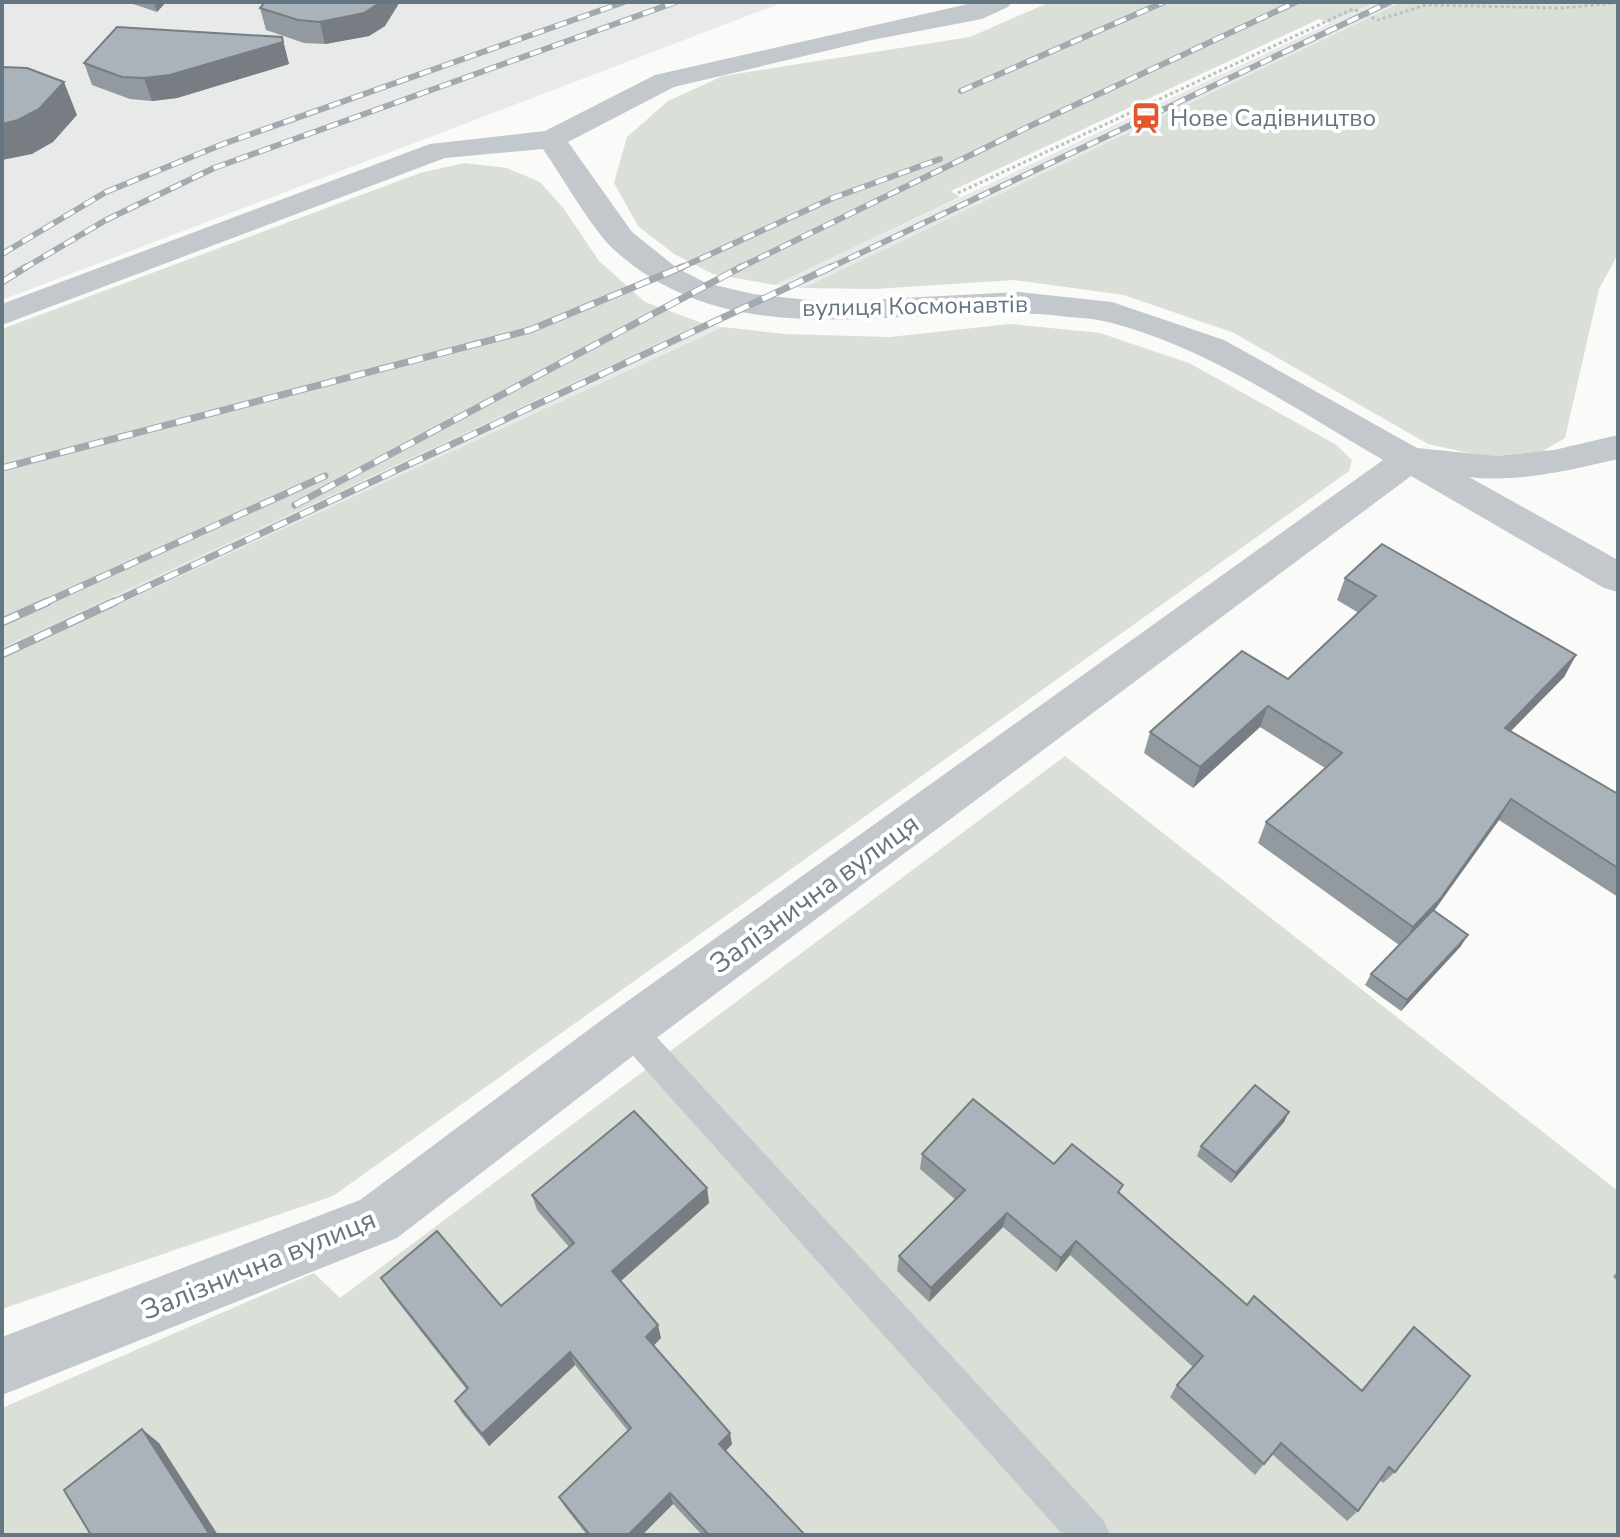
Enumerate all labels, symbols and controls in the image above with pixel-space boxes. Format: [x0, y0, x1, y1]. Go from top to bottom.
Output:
station icon: Нове Садівництво [1129, 101, 1163, 135]
place label: Нове Садівництво [1170, 102, 1376, 134]
street label: вулиця Космонавтів [802, 288, 1028, 324]
street label: Залізнична вулиця [702, 805, 927, 983]
street label: Залізнична вулиця [135, 1200, 381, 1329]

